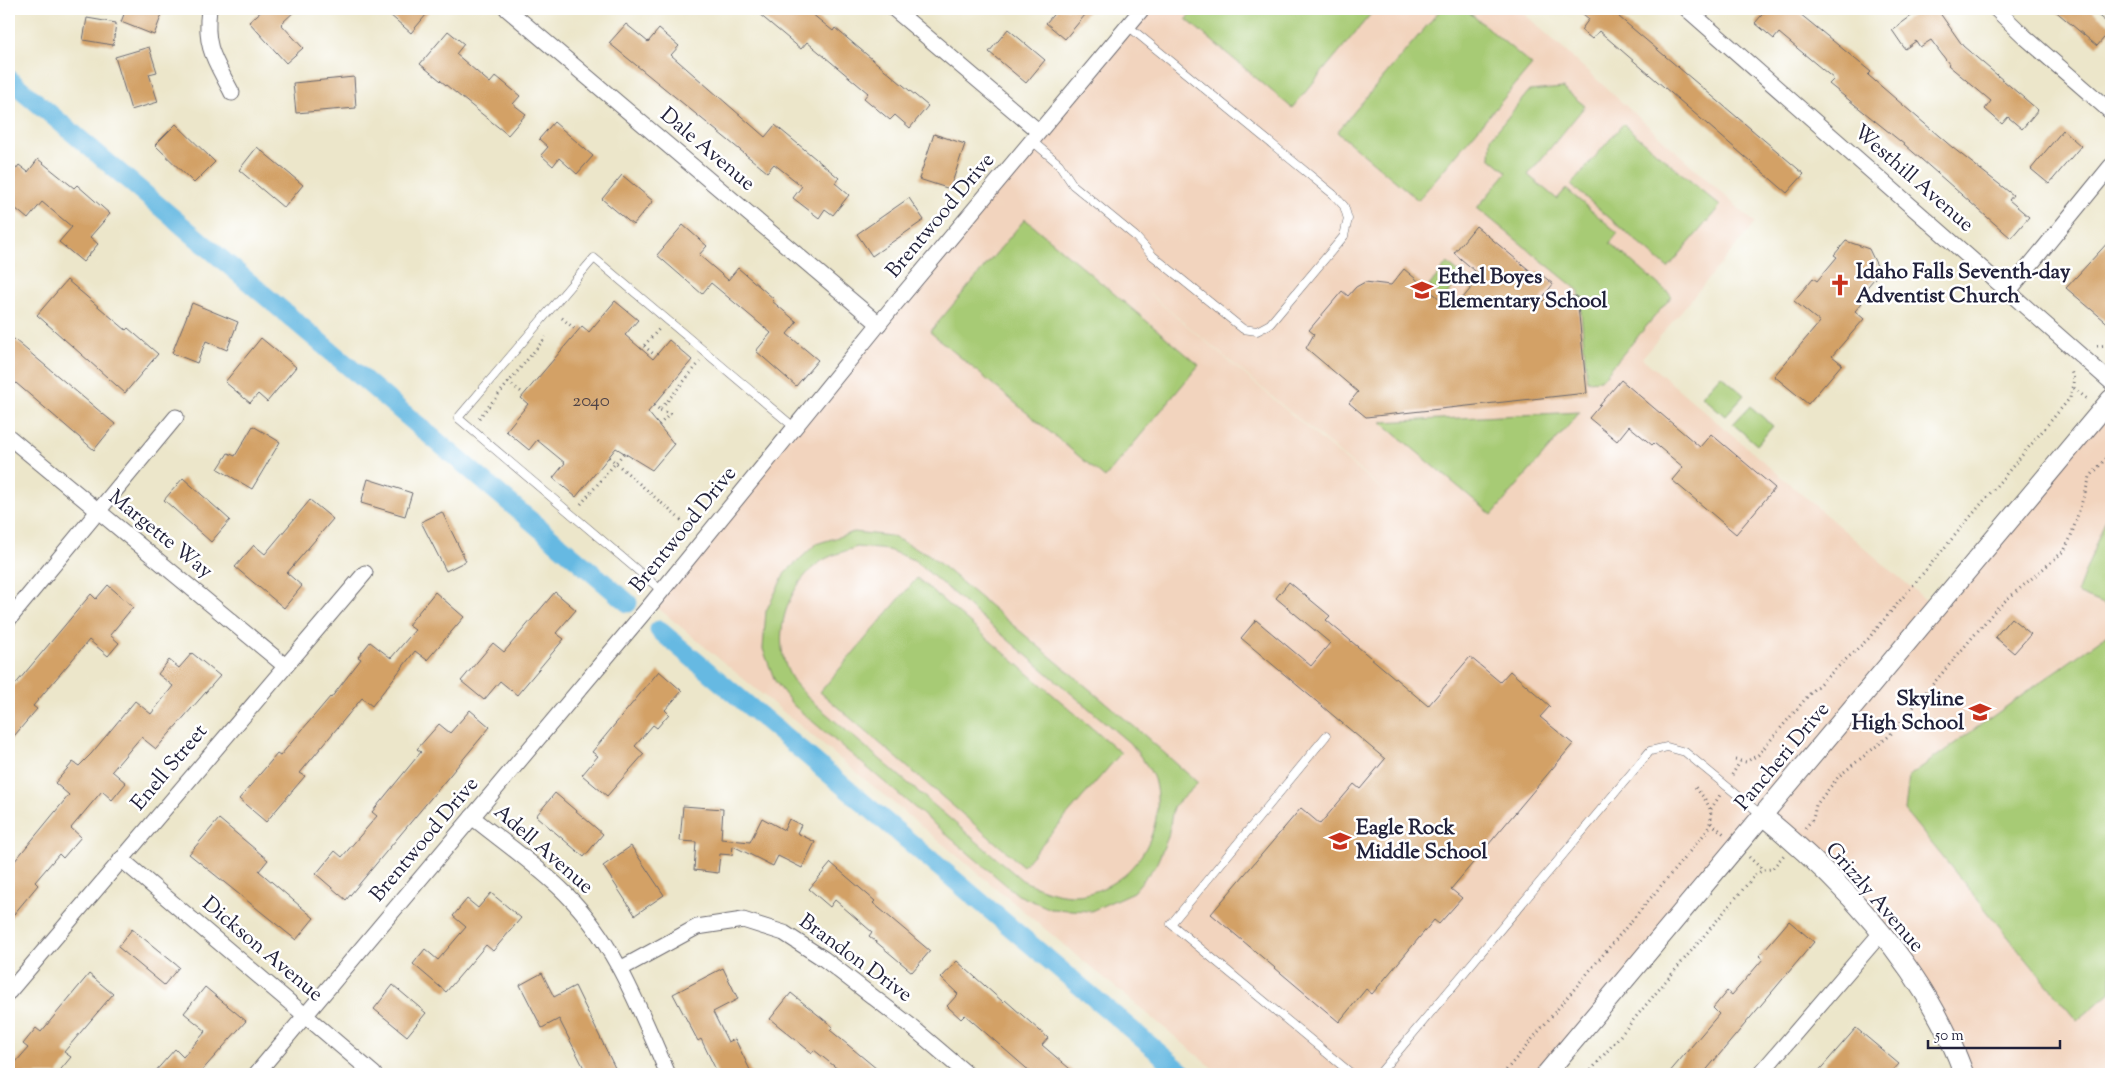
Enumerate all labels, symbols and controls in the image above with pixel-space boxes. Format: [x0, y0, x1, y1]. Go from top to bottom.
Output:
street label: Dale Avenue [653, 101, 761, 199]
street label: Westhill Avenue [1846, 118, 1980, 240]
street label: Brentwood Drive [880, 147, 1002, 285]
place label: Idaho Falls Seventh-day Adventist Church [1856, 258, 2071, 312]
place label: Ethel Boyes Elementary School [1438, 263, 1608, 317]
church icon: Idaho Falls Seventh-day Adventist Church [1827, 272, 1853, 298]
school or university icon: Ethel Boyes Elementary School [1409, 277, 1435, 303]
house number: 2040 [572, 388, 610, 415]
street label: Brentwood Drive [624, 460, 744, 600]
street label: Margette Way [101, 483, 219, 587]
place label: Skyline High School [1852, 685, 1964, 739]
street label: Pancheri Drive [1729, 696, 1837, 818]
school or university icon: Skyline High School [1967, 699, 1993, 725]
street label: Enell Street [125, 718, 215, 818]
street label: Brentwood Drive [364, 771, 486, 909]
street label: Adell Avenue [486, 798, 600, 902]
place label: Eagle Rock Middle School [1356, 814, 1487, 868]
school or university icon: Eagle Rock Middle School [1327, 828, 1353, 854]
street label: Grizzly Avenue [1818, 836, 1930, 960]
street label: Dickson Avenue [195, 890, 329, 1010]
street label: Brandon Drive [792, 908, 918, 1010]
scale bar [1928, 1018, 2060, 1050]
text: 50 m [1934, 1026, 1964, 1047]

